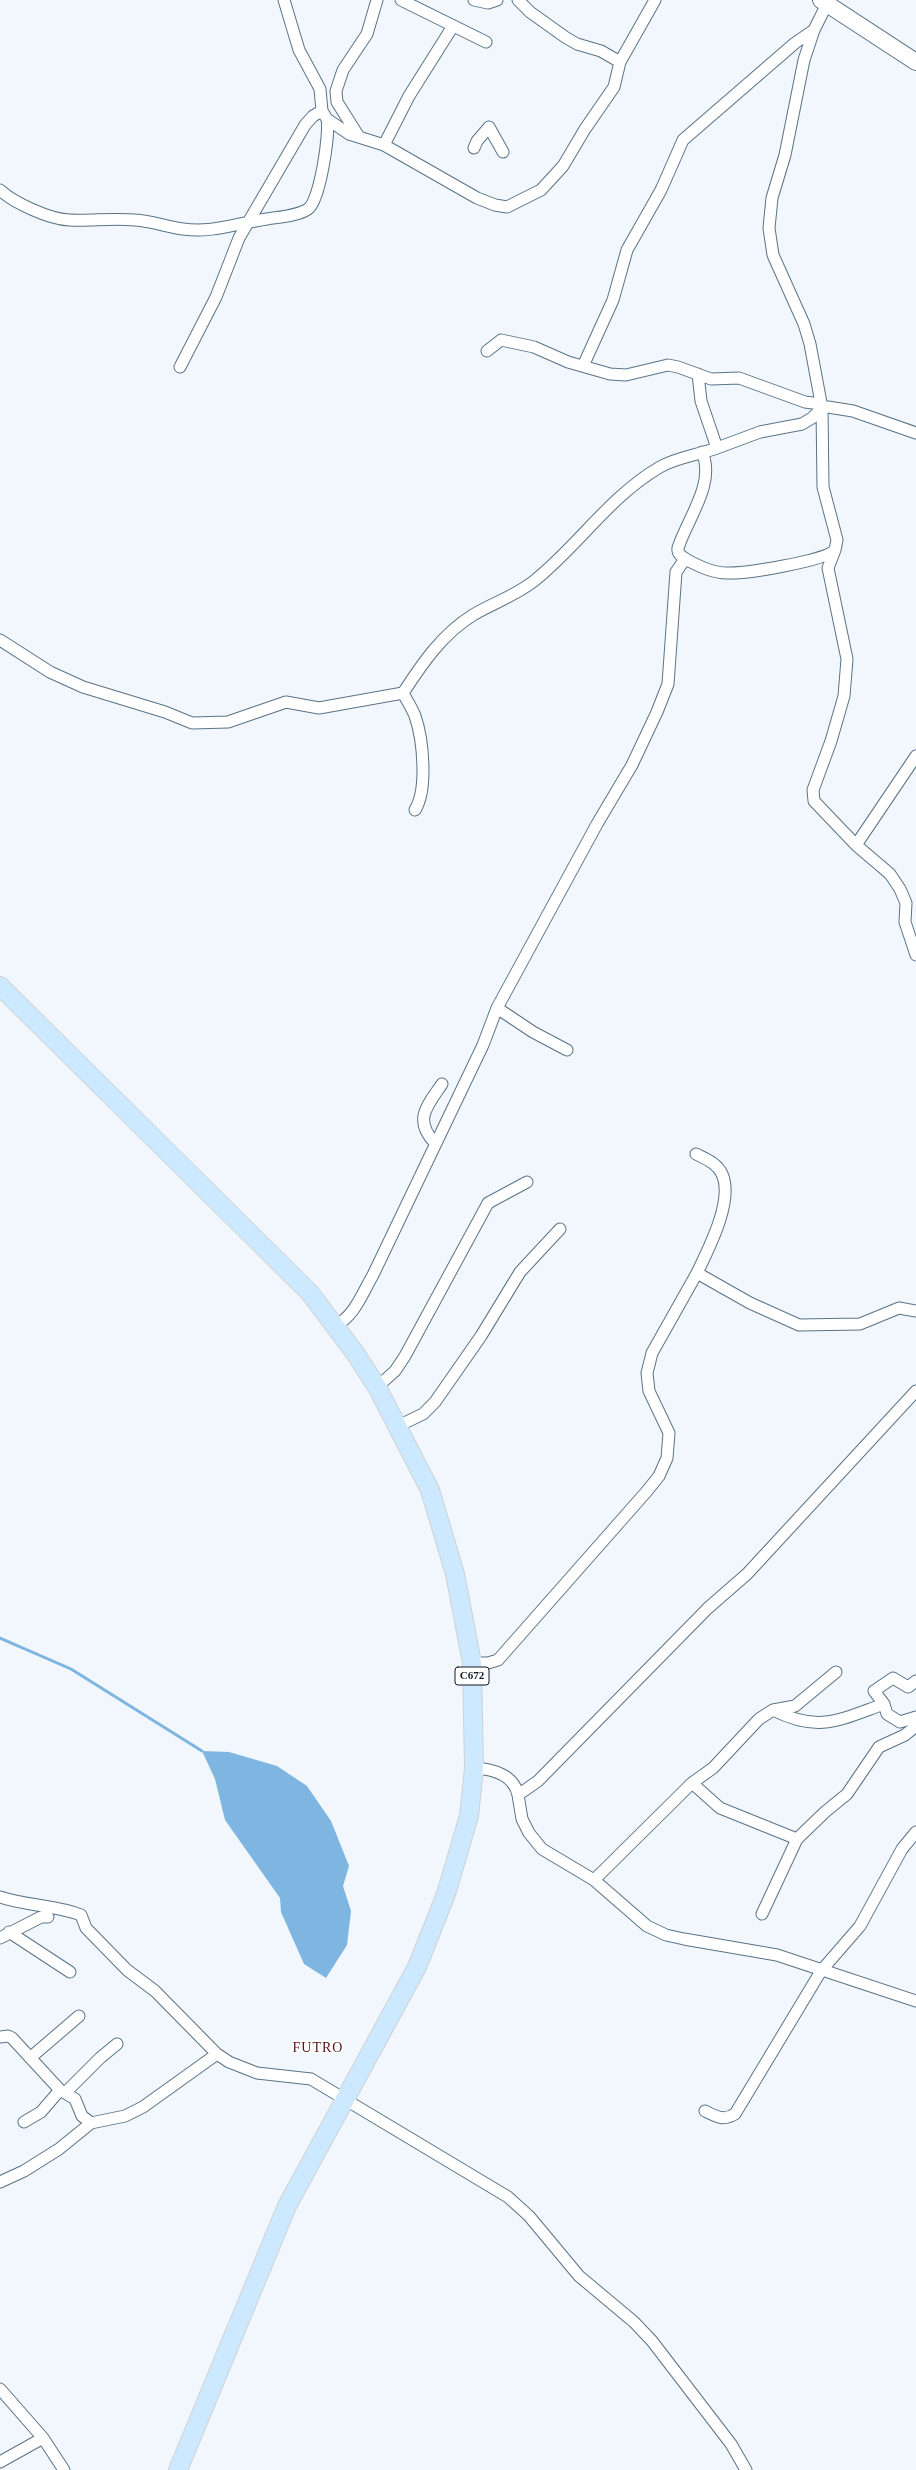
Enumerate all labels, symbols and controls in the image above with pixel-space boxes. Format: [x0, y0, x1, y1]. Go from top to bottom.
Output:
road number: C672 [455, 1667, 489, 1685]
district label: FUTRO [293, 2040, 343, 2056]

